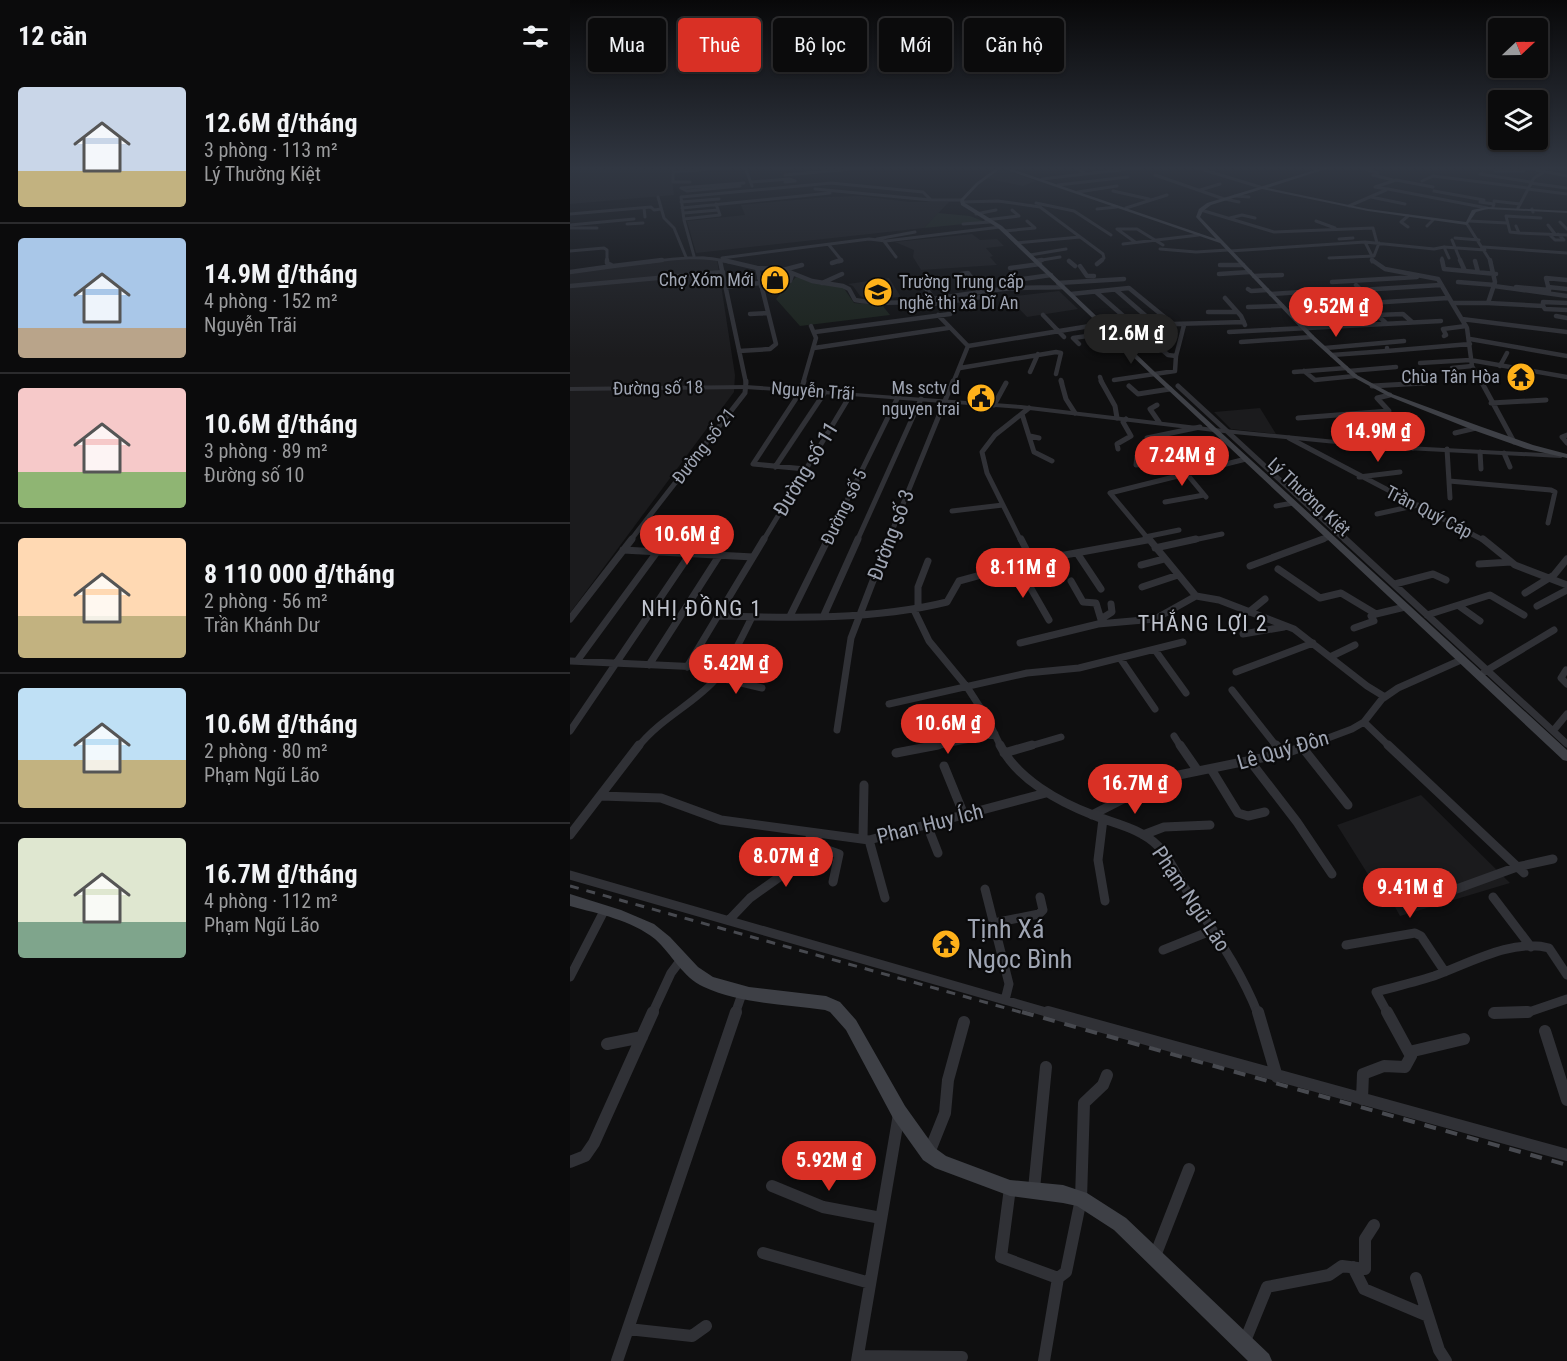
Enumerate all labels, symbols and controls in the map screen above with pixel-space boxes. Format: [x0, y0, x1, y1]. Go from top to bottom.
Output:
chip: Mua [588, 18, 666, 72]
chip: Thuê [678, 18, 761, 72]
chip: Bộ lọc [773, 18, 867, 72]
chip: Mới [879, 18, 952, 72]
chip: Căn hộ [964, 18, 1064, 72]
north arrow [1488, 18, 1548, 78]
map controls [1488, 18, 1548, 150]
icon: filters [519, 20, 552, 53]
text: 12 căn [18, 21, 87, 51]
button: layers [1488, 90, 1548, 150]
text: 12.6M ₫/tháng [204, 108, 358, 138]
icon: home [66, 111, 138, 183]
text: 3 phòng · 113 m² [204, 138, 338, 162]
text: Lý Thường Kiệt [204, 162, 321, 186]
text: 14.9M ₫/tháng [204, 259, 358, 289]
icon: home [66, 262, 138, 334]
shop icon: Chợ Xóm Mới [759, 264, 791, 296]
place label: Chợ Xóm Mới [659, 269, 754, 290]
place label: Trường Trung cấp nghề thị xã Dĩ An [899, 271, 1024, 313]
school or university icon: Trường Trung cấp nghề thị xã Dĩ An [862, 276, 894, 308]
pin: 9.52M ₫ [1281, 287, 1391, 338]
text: 4 phòng · 152 m² [204, 289, 338, 313]
text: 9.52M ₫ [1303, 294, 1369, 318]
text: Nguyễn Trãi [204, 313, 297, 337]
pin: 12.6M ₫ [1076, 314, 1186, 365]
text: 12.6M ₫ [1098, 321, 1164, 345]
temple icon: Chùa Tân Hòa [1505, 361, 1537, 393]
place label: Chùa Tân Hòa [1401, 366, 1500, 387]
street label: Đường số 18 [613, 376, 703, 399]
street label: Nguyễn Trãi [771, 377, 855, 404]
place label: Ms sctv d nguyen trai [882, 377, 960, 419]
public building icon: Ms sctv d nguyen trai [965, 382, 997, 414]
street label: Đường số 21 [668, 404, 740, 488]
text: 10.6M ₫/tháng [204, 409, 358, 439]
icon: home [66, 412, 138, 484]
pin: 14.9M ₫ [1323, 412, 1433, 463]
street label: Đường số 11 [769, 418, 843, 520]
text: 14.9M ₫ [1345, 419, 1411, 443]
pin: 7.24M ₫ [1127, 436, 1237, 487]
text: 3 phòng · 89 m² [204, 439, 328, 463]
text: 7.24M ₫ [1149, 443, 1215, 467]
street label: Lý Thường Kiệt [1264, 453, 1355, 540]
text: Đường số 10 [204, 463, 304, 487]
street label: Đường số 5 [816, 465, 871, 548]
street label: Trần Quý Cáp [1383, 481, 1476, 542]
street label: Đường số 3 [863, 486, 919, 584]
pin: 10.6M ₫ [632, 515, 742, 566]
text: 10.6M ₫ [654, 522, 720, 546]
pin: 8.11M ₫ [968, 548, 1078, 599]
text: 8.11M ₫ [990, 555, 1056, 579]
text: 8 110 000 ₫/tháng [204, 559, 395, 589]
icon: home [66, 562, 138, 634]
text: 2 phòng · 56 m² [204, 589, 328, 613]
district label: NHỊ ĐỒNG 1 [641, 594, 763, 621]
district label: THẮNG LỢI 2 [1138, 609, 1268, 636]
text: Trần Khánh Dư [204, 613, 320, 637]
pin: 5.42M ₫ [681, 644, 791, 695]
text: 5.42M ₫ [703, 651, 769, 675]
pin: 10.6M ₫ [893, 704, 1003, 755]
text: 10.6M ₫/tháng [204, 709, 358, 739]
text: 10.6M ₫ [915, 711, 981, 735]
icon: home [66, 712, 138, 784]
street label: Lê Quý Đôn [1235, 726, 1331, 774]
text: 2 phòng · 80 m² [204, 739, 328, 763]
text: Phạm Ngũ Lão [204, 763, 320, 787]
pin: 16.7M ₫ [1080, 764, 1190, 815]
text: 16.7M ₫ [1102, 771, 1168, 795]
street label: Phan Huy Ích [874, 799, 986, 849]
pin: 8.07M ₫ [731, 837, 841, 888]
street label: Phạm Ngũ Lão [1147, 842, 1235, 956]
text: 8.07M ₫ [753, 844, 819, 868]
text: 16.7M ₫/tháng [204, 859, 358, 889]
icon: home [66, 862, 138, 934]
pin: 9.41M ₫ [1355, 868, 1465, 919]
text: 9.41M ₫ [1377, 875, 1443, 899]
text: 4 phòng · 112 m² [204, 889, 338, 913]
text: Phạm Ngũ Lão [204, 913, 320, 937]
place label: Tịnh Xá Ngọc Bình [967, 914, 1072, 974]
temple icon: Tịnh Xá Ngọc Bình [930, 928, 962, 960]
pin: 5.92M ₫ [774, 1141, 884, 1192]
text: 5.92M ₫ [796, 1148, 862, 1172]

